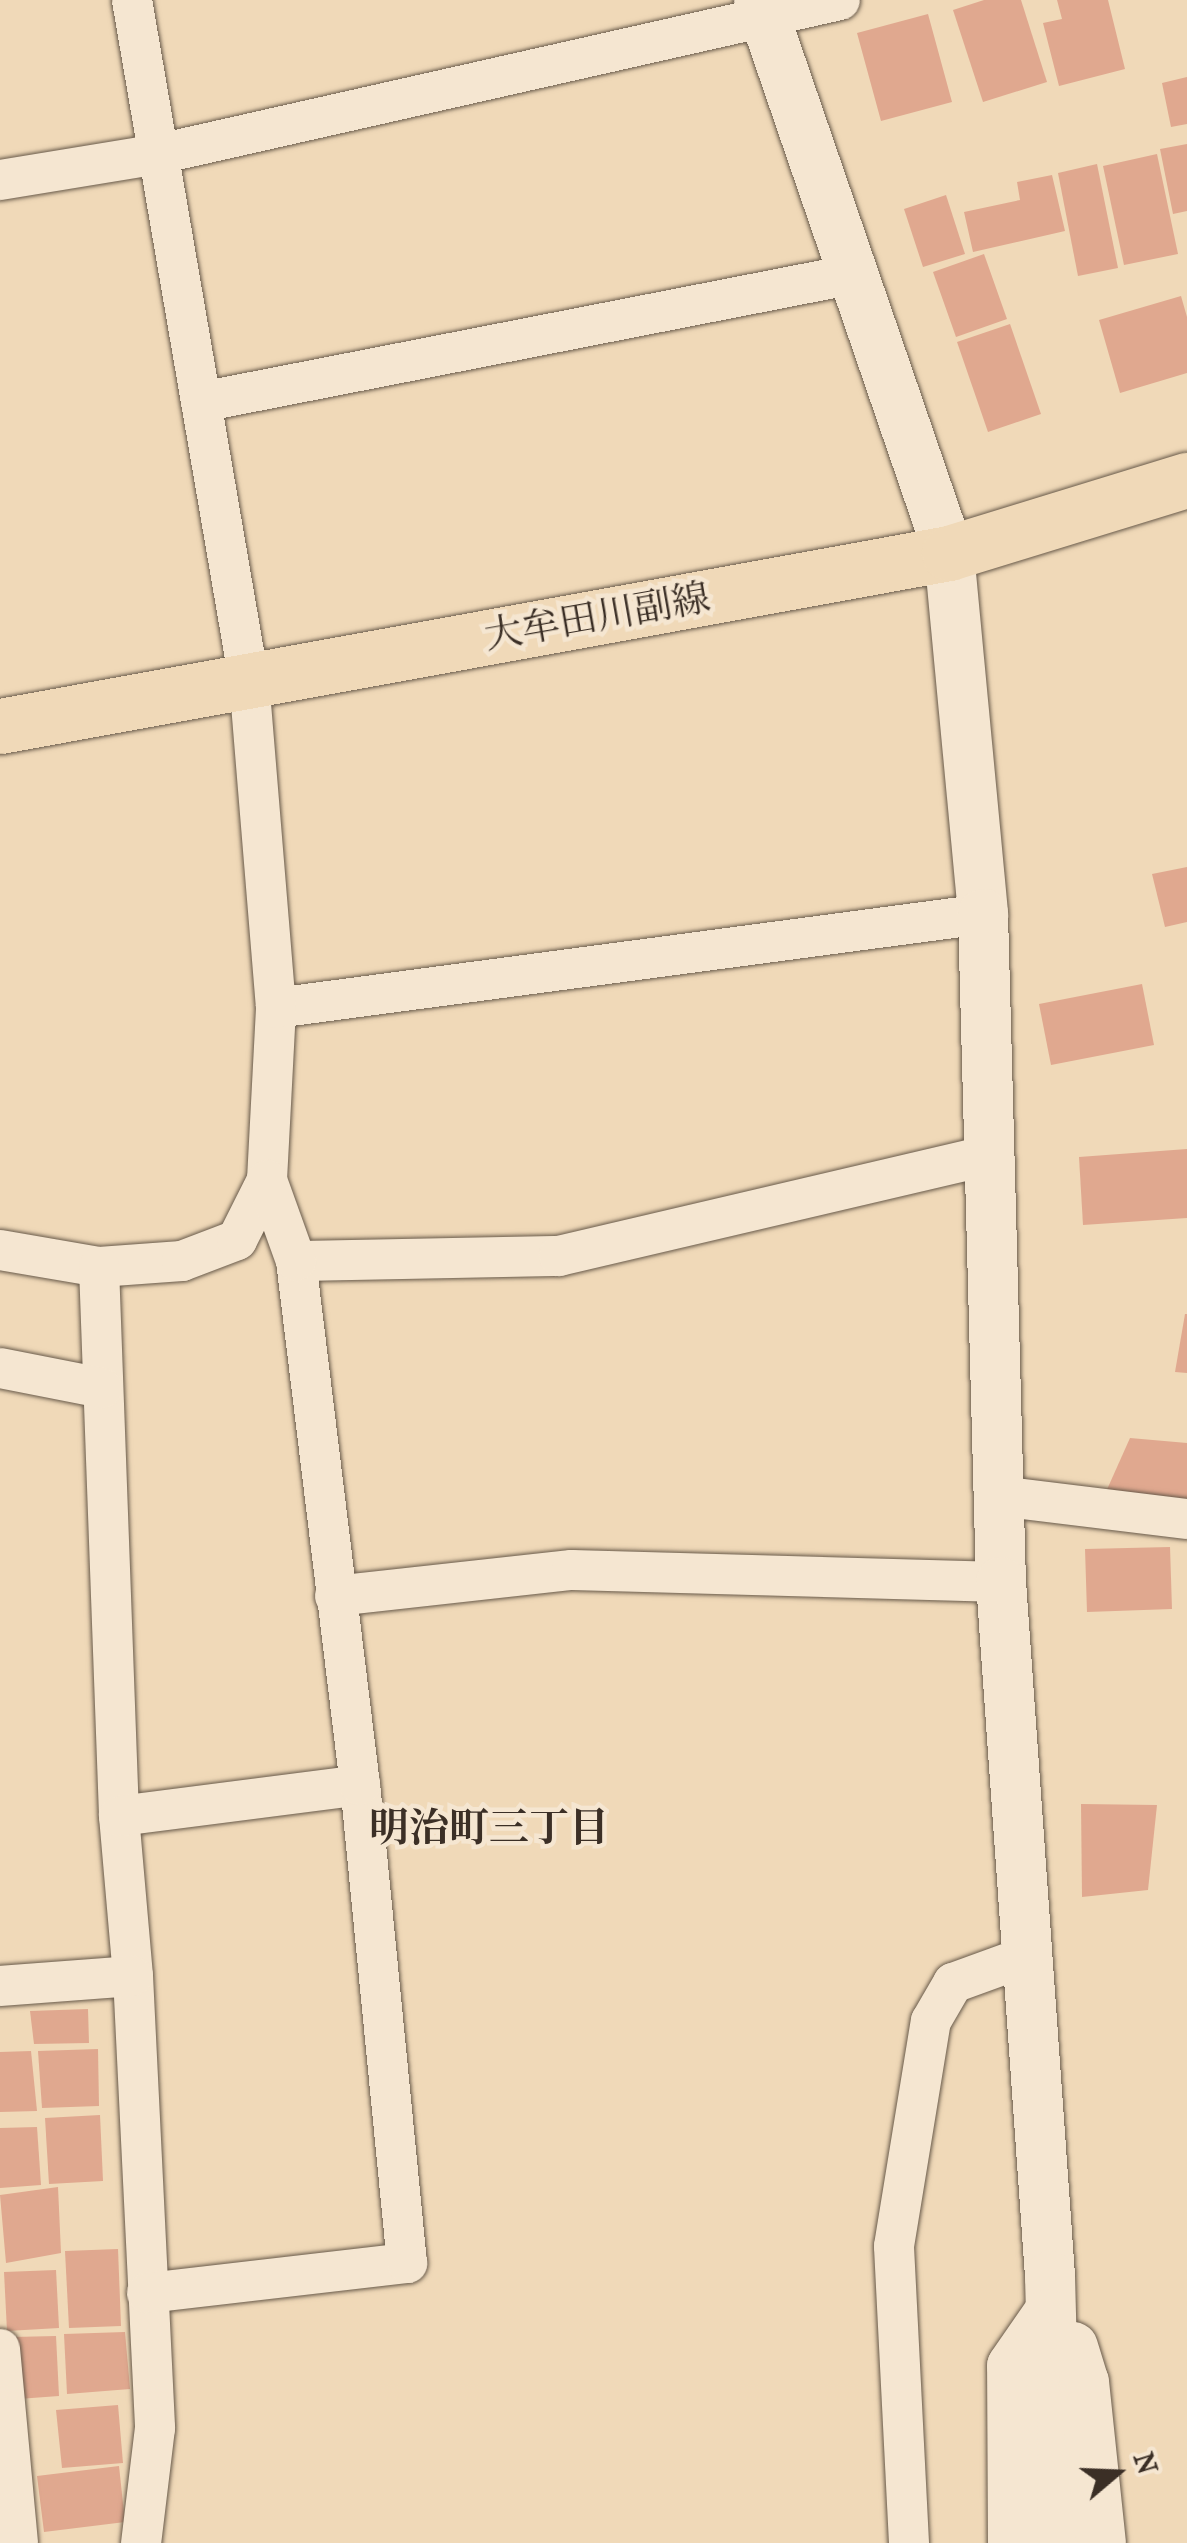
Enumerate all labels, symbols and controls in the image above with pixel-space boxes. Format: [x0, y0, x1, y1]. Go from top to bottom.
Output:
street label: 大牟田川副線 [481, 575, 713, 659]
district label: 明治町三丁目 [369, 1804, 609, 1852]
north arrow [1067, 2423, 1167, 2523]
text: N [1127, 2448, 1165, 2478]

